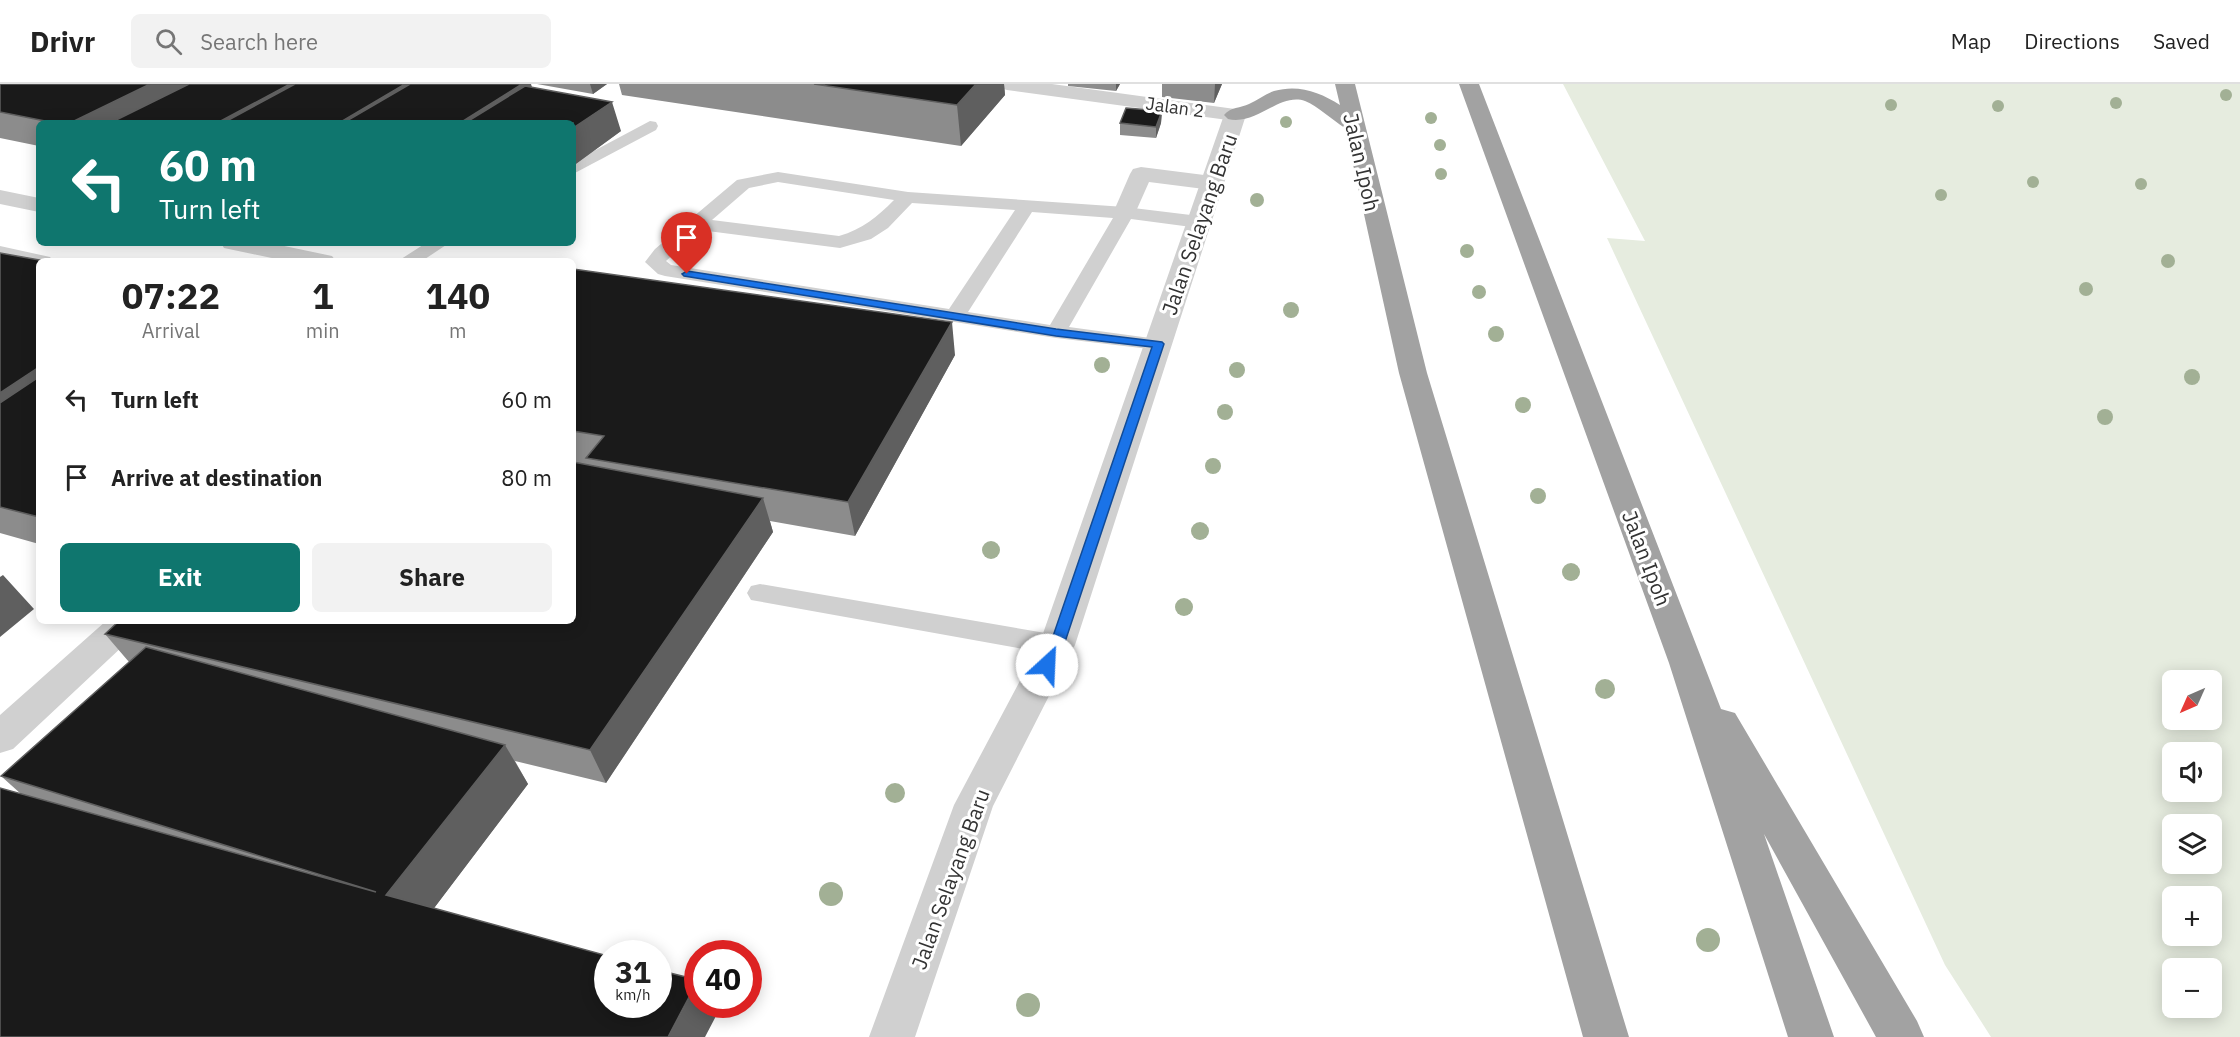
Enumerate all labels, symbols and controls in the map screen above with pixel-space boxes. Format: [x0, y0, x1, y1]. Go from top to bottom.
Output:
search box [131, 14, 551, 68]
text: Drivr [30, 23, 95, 60]
icon: search [152, 25, 185, 58]
text: Search here [200, 27, 318, 56]
text: Map [1951, 27, 1991, 55]
text: Directions [2024, 27, 2120, 55]
text: Saved [2153, 27, 2210, 55]
street label: Jalan 2 [1144, 92, 1206, 122]
street label: Jalan Ipoh [1337, 110, 1387, 214]
street label: Jalan Selayang Baru [1155, 130, 1243, 318]
text: 60 m [159, 138, 257, 193]
icon: left [60, 144, 138, 222]
text: Turn left [159, 191, 260, 226]
pin [661, 212, 712, 274]
icon: arrive [670, 221, 703, 254]
text: 07:22 [122, 272, 220, 319]
text: 1 [312, 272, 334, 319]
text: 140 [425, 272, 490, 319]
text: Arrival [142, 317, 200, 344]
text: min [306, 317, 340, 344]
text: m [449, 317, 467, 344]
icon: left [60, 383, 93, 416]
text: Turn left [111, 385, 199, 414]
text: 60 m [501, 385, 552, 414]
icon: arrive [60, 461, 93, 494]
text: Arrive at destination [111, 463, 322, 492]
text: 80 m [501, 463, 552, 492]
street label: Jalan Ipoh [1616, 506, 1678, 610]
button: Exit [60, 543, 300, 612]
button: Share [312, 543, 552, 612]
position arrow [1015, 633, 1079, 697]
north arrow [2162, 670, 2222, 730]
map controls [2162, 670, 2222, 1018]
button: sound [2162, 742, 2222, 802]
street label: Jalan Selayang Baru [904, 785, 996, 973]
button: layers [2162, 814, 2222, 874]
button: + [2162, 886, 2222, 946]
speed limit sign: 40 [684, 940, 762, 1018]
text: 31 [615, 952, 651, 991]
button: − [2162, 958, 2222, 1018]
text: km/h [615, 985, 651, 1004]

